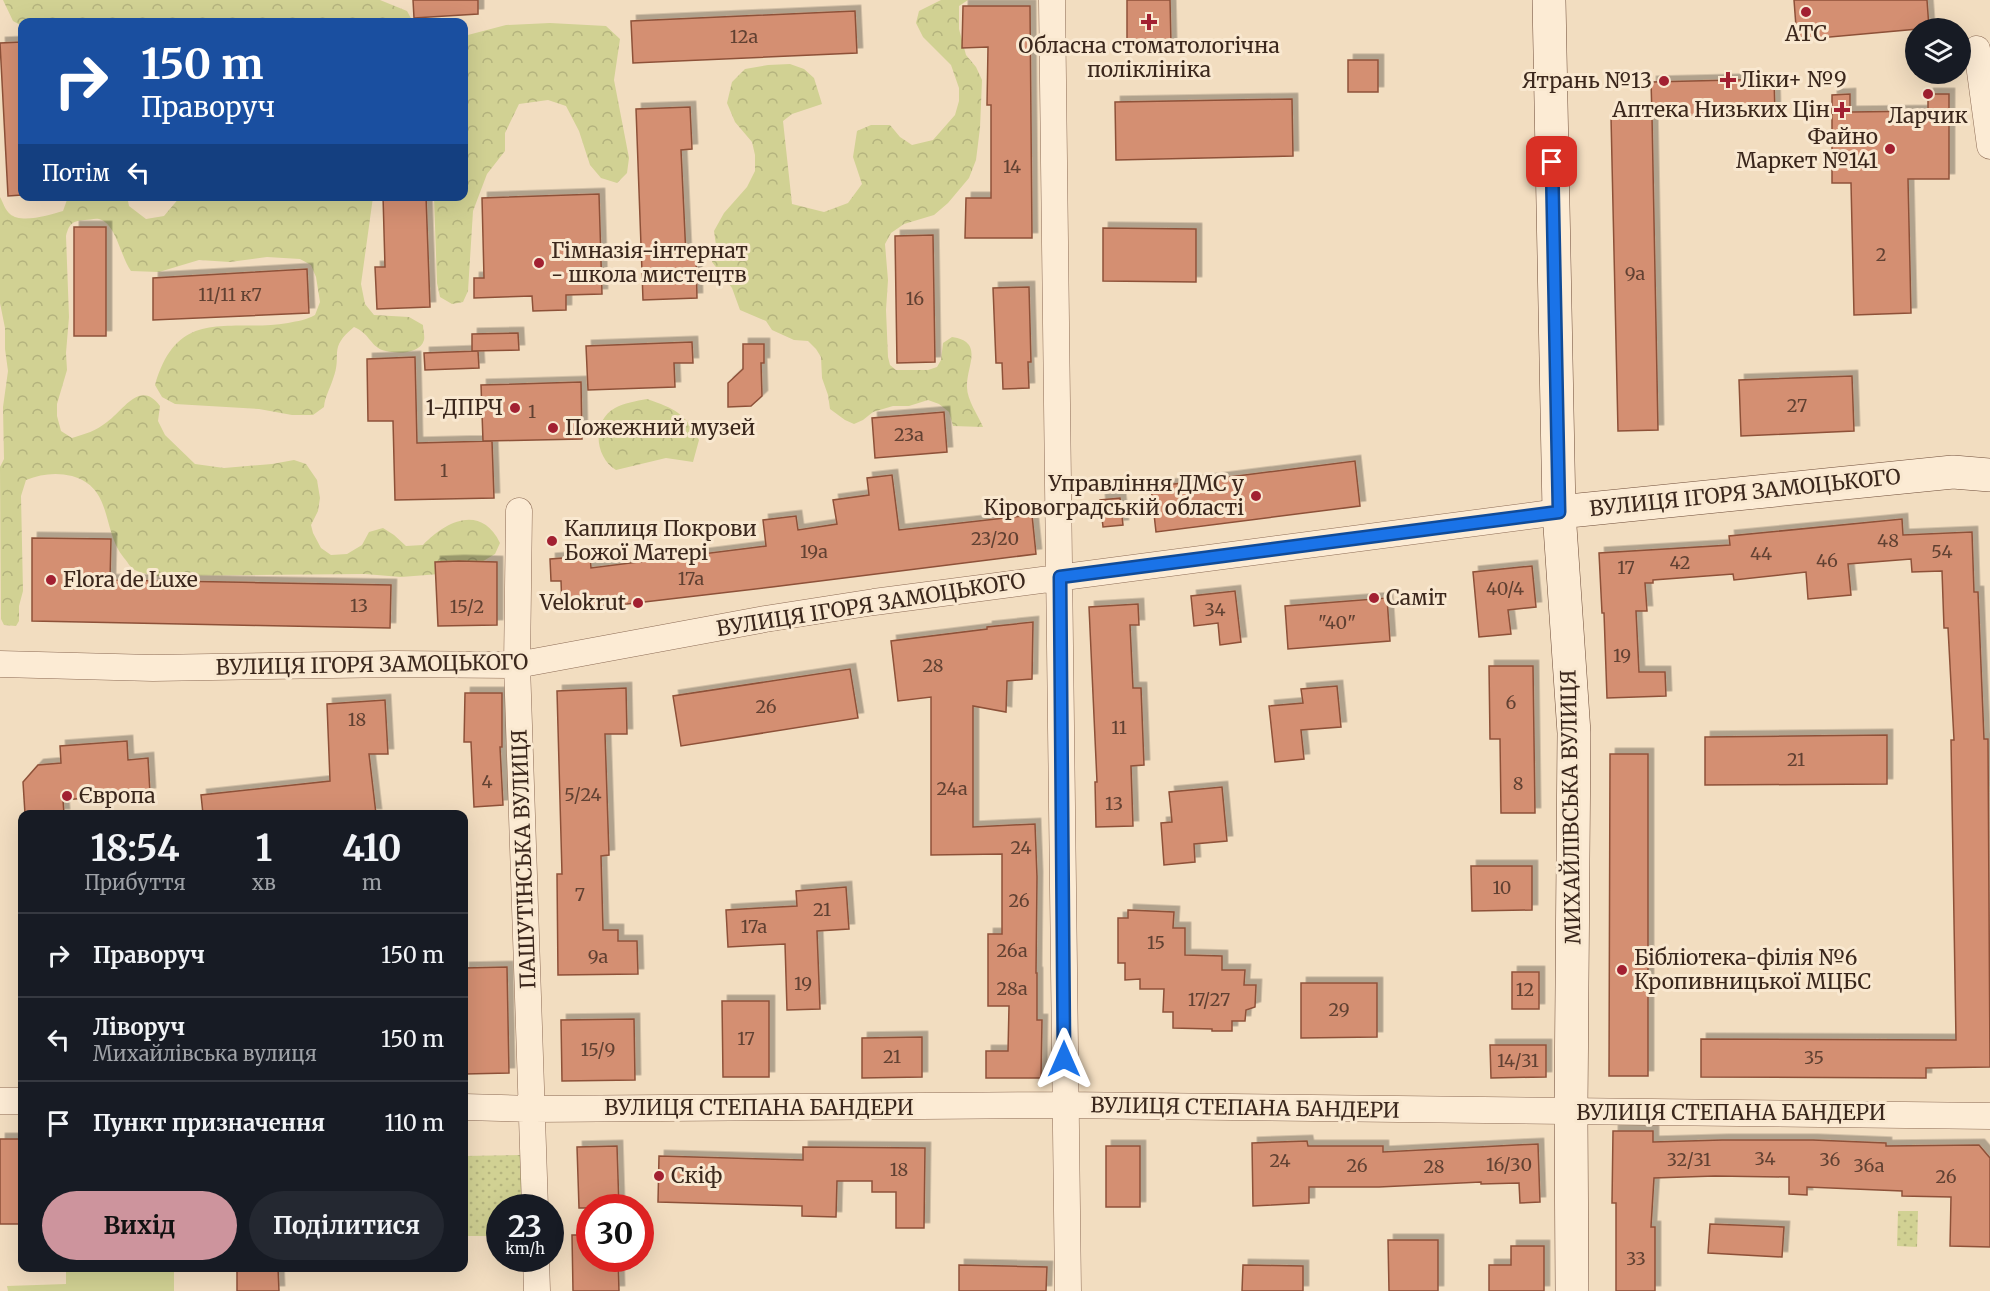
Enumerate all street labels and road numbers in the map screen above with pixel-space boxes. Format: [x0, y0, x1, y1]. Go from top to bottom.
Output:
street label: ВУЛИЦЯ ІГОРЯ ЗАМОЦЬКОГО [1588, 463, 1902, 522]
street label: ВУЛИЦЯ ІГОРЯ ЗАМОЦЬКОГО [714, 567, 1027, 642]
street label: ВУЛИЦЯ ІГОРЯ ЗАМОЦЬКОГО [215, 648, 529, 681]
street label: МИХАЙЛІВСЬКА ВУЛИЦЯ [1555, 669, 1586, 945]
street label: ПАШУТІНСЬКА ВУЛИЦЯ [505, 729, 542, 989]
street label: ВУЛИЦЯ СТЕПАНА БАНДЕРИ [1090, 1091, 1400, 1124]
street label: ВУЛИЦЯ СТЕПАНА БАНДЕРИ [604, 1094, 914, 1121]
street label: ВУЛИЦЯ СТЕПАНА БАНДЕРИ [1576, 1099, 1886, 1126]

